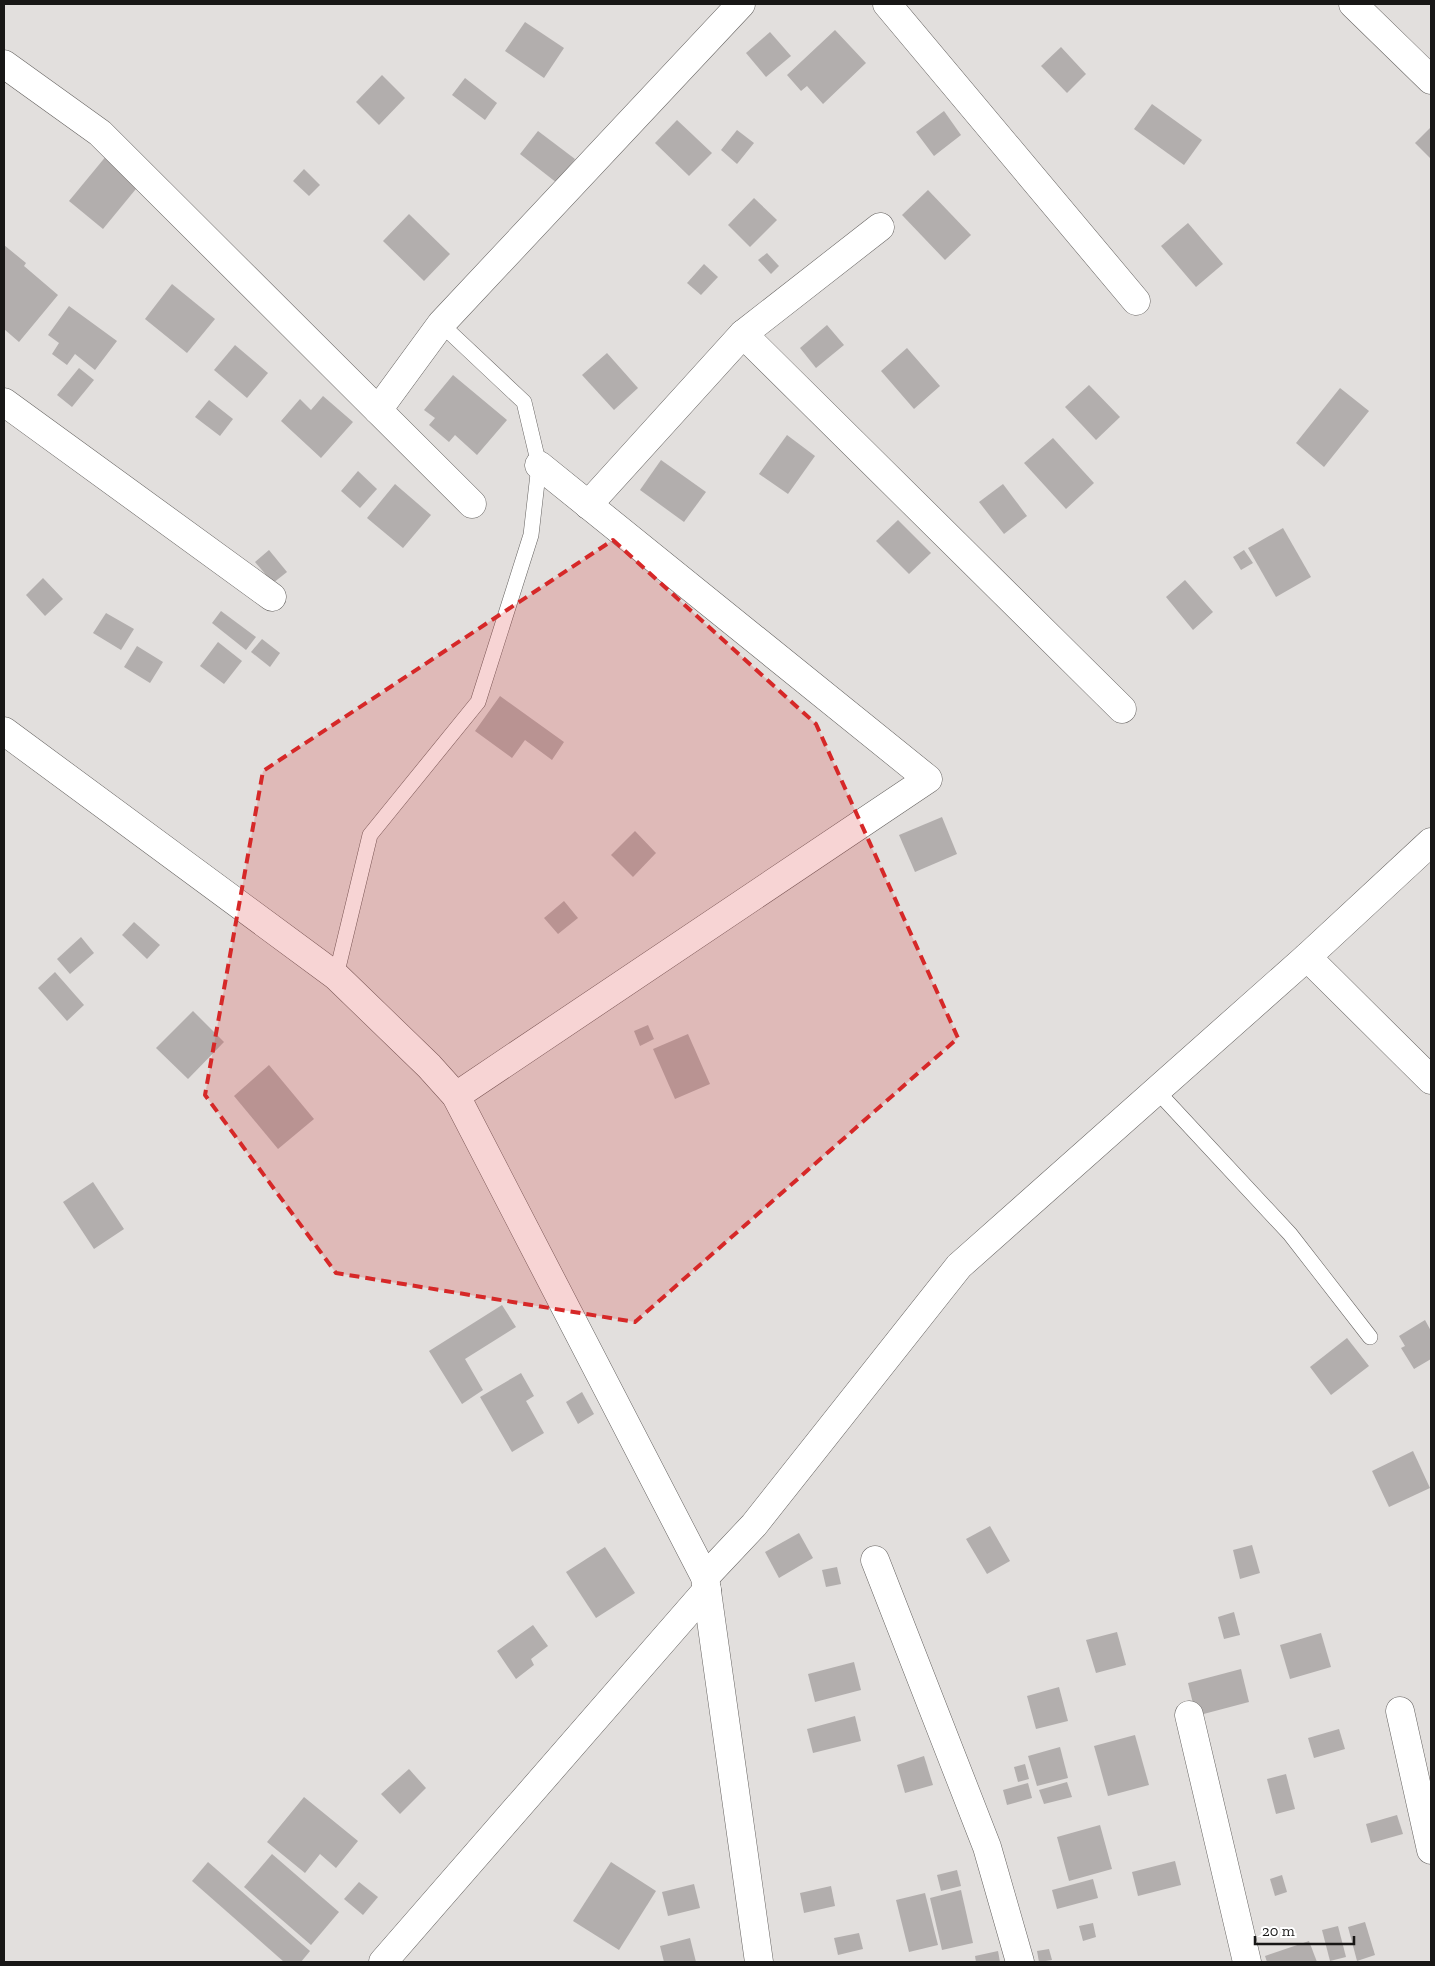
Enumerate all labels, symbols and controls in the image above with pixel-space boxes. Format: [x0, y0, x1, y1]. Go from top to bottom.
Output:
scale bar [1255, 1914, 1354, 1946]
text: 20 m [1262, 1922, 1295, 1940]

